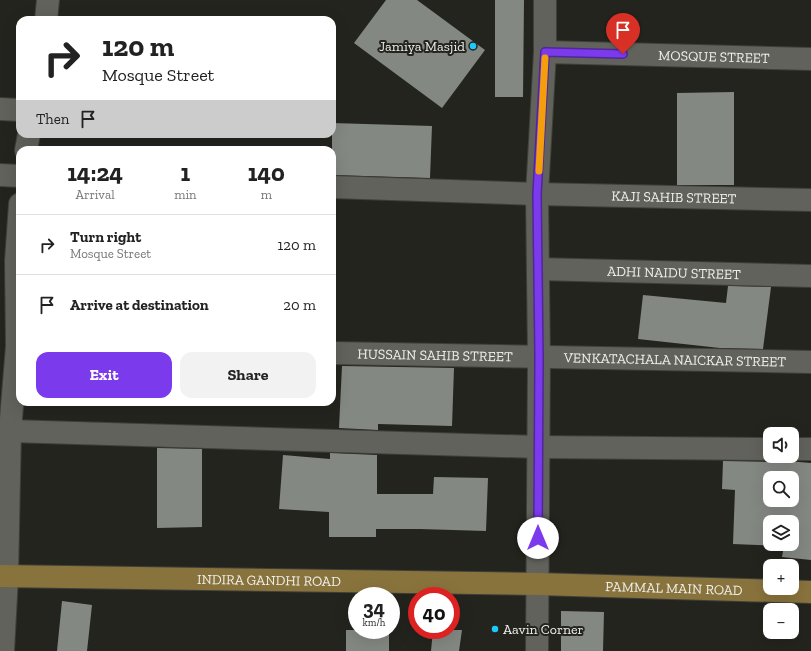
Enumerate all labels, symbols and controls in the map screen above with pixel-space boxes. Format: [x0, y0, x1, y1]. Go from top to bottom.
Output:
pin [606, 13, 640, 54]
icon: arrive [612, 19, 634, 41]
text: 120 m [102, 30, 174, 63]
icon: right [36, 32, 88, 84]
place label: Jamiya Masjid [379, 38, 465, 55]
marker: Jamiya Masjid [468, 41, 478, 51]
street label: MOSQUE STREET [658, 47, 770, 67]
text: Mosque Street [102, 64, 214, 86]
icon: arrive [77, 108, 99, 130]
text: Then [36, 110, 69, 128]
text: 14:24 [67, 158, 123, 187]
text: 1 [180, 158, 190, 187]
text: 140 [248, 158, 285, 187]
text: Arrival [76, 187, 115, 202]
text: min [174, 187, 197, 202]
text: m [261, 187, 272, 202]
street label: KAJI SAHIB STREET [611, 188, 737, 207]
text: Turn right [70, 228, 141, 246]
icon: right [36, 234, 58, 256]
text: 120 m [278, 236, 316, 254]
text: Mosque Street [70, 246, 151, 261]
street label: ADHI NAIDU STREET [607, 263, 741, 283]
icon: arrive [36, 294, 58, 316]
text: Arrive at destination [70, 296, 209, 314]
text: 20 m [283, 296, 316, 314]
street label: HUSSAIN SAHIB STREET [357, 345, 513, 365]
street label: VENKATACHALA NAICKAR STREET [563, 349, 786, 371]
button: Exit [36, 352, 172, 398]
button: Share [180, 352, 316, 398]
map controls [763, 427, 799, 639]
button: sound [763, 427, 799, 463]
button: search [763, 471, 799, 507]
button: layers [763, 515, 799, 551]
position arrow [517, 517, 559, 559]
button: + [763, 559, 799, 595]
street label: INDIRA GANDHI ROAD [197, 571, 341, 590]
street label: PAMMAL MAIN ROAD [605, 578, 743, 599]
speed limit sign: 40 [408, 587, 460, 639]
text: 34 [363, 596, 385, 620]
button: − [763, 603, 799, 639]
text: km/h [363, 617, 385, 629]
place label: Aavin Corner [503, 621, 583, 638]
marker: Aavin Corner [490, 624, 500, 634]

